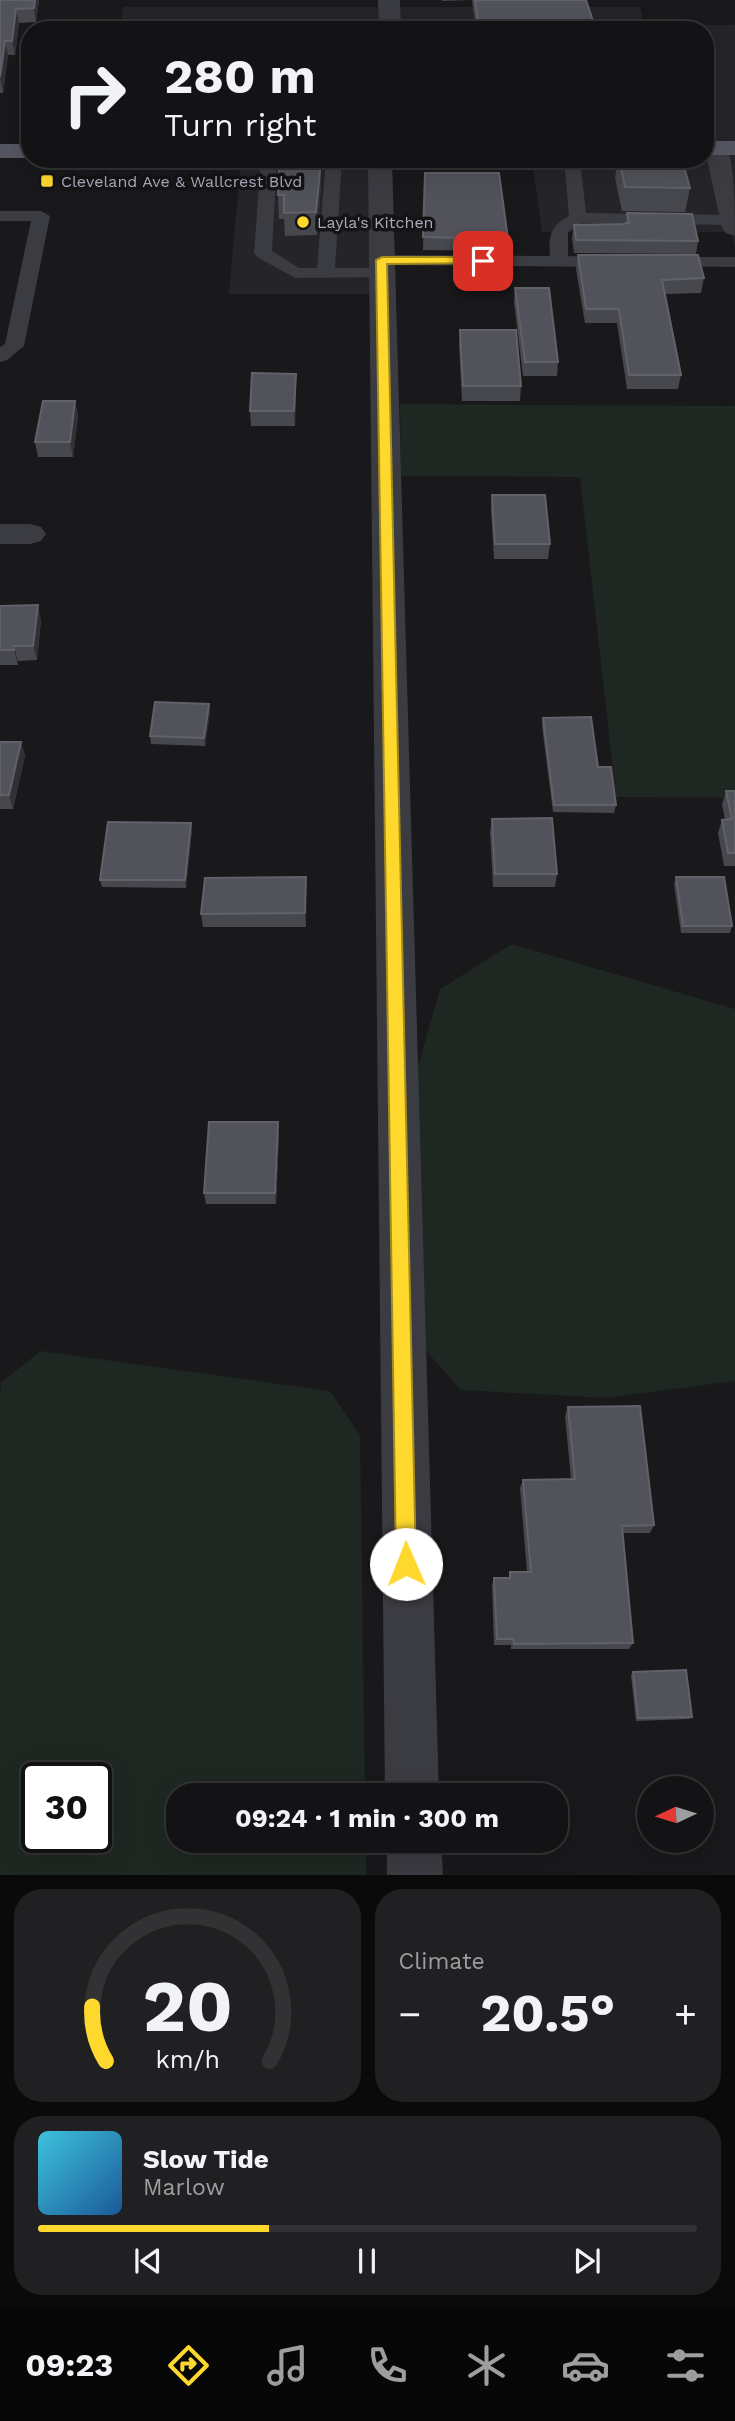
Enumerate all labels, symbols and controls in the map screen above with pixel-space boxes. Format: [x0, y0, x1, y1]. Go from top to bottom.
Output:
text: 280 m [164, 47, 316, 105]
icon: right [49, 49, 140, 140]
text: Turn right [164, 106, 316, 144]
place label: Cleveland Ave & Wallcrest Blvd [61, 172, 302, 191]
marker: Cleveland Ave & Wallcrest Blvd [39, 173, 55, 189]
place label: Layla's Kitchen [317, 213, 434, 232]
marker: Layla's Kitchen [295, 214, 311, 230]
pin [453, 231, 513, 291]
icon: arrive [464, 242, 502, 280]
position arrow [369, 1527, 443, 1601]
speed limit sign: 30 [21, 1762, 112, 1853]
north arrow [637, 1776, 714, 1853]
map controls [637, 1776, 714, 1853]
text: 09:24 · 1 min · 300 m [235, 1803, 499, 1833]
text: Climate [399, 1948, 485, 1975]
text: 20 [142, 1964, 232, 2050]
text: 20.5° [480, 1983, 615, 2044]
text: − [399, 1992, 421, 2036]
text: + [674, 1992, 697, 2036]
text: km/h [155, 2045, 219, 2074]
text: Slow Tide [143, 2144, 269, 2174]
text: Marlow [143, 2174, 225, 2201]
icon: previous [129, 2242, 167, 2280]
icon: pause [348, 2242, 386, 2280]
icon: next [568, 2242, 606, 2280]
icon: directions [164, 2341, 213, 2390]
icon: music [263, 2341, 312, 2390]
icon: phone [363, 2341, 412, 2390]
icon: climate [462, 2341, 511, 2390]
icon: car [561, 2341, 610, 2390]
icon: filters [661, 2341, 710, 2390]
text: 09:23 [25, 2346, 113, 2384]

